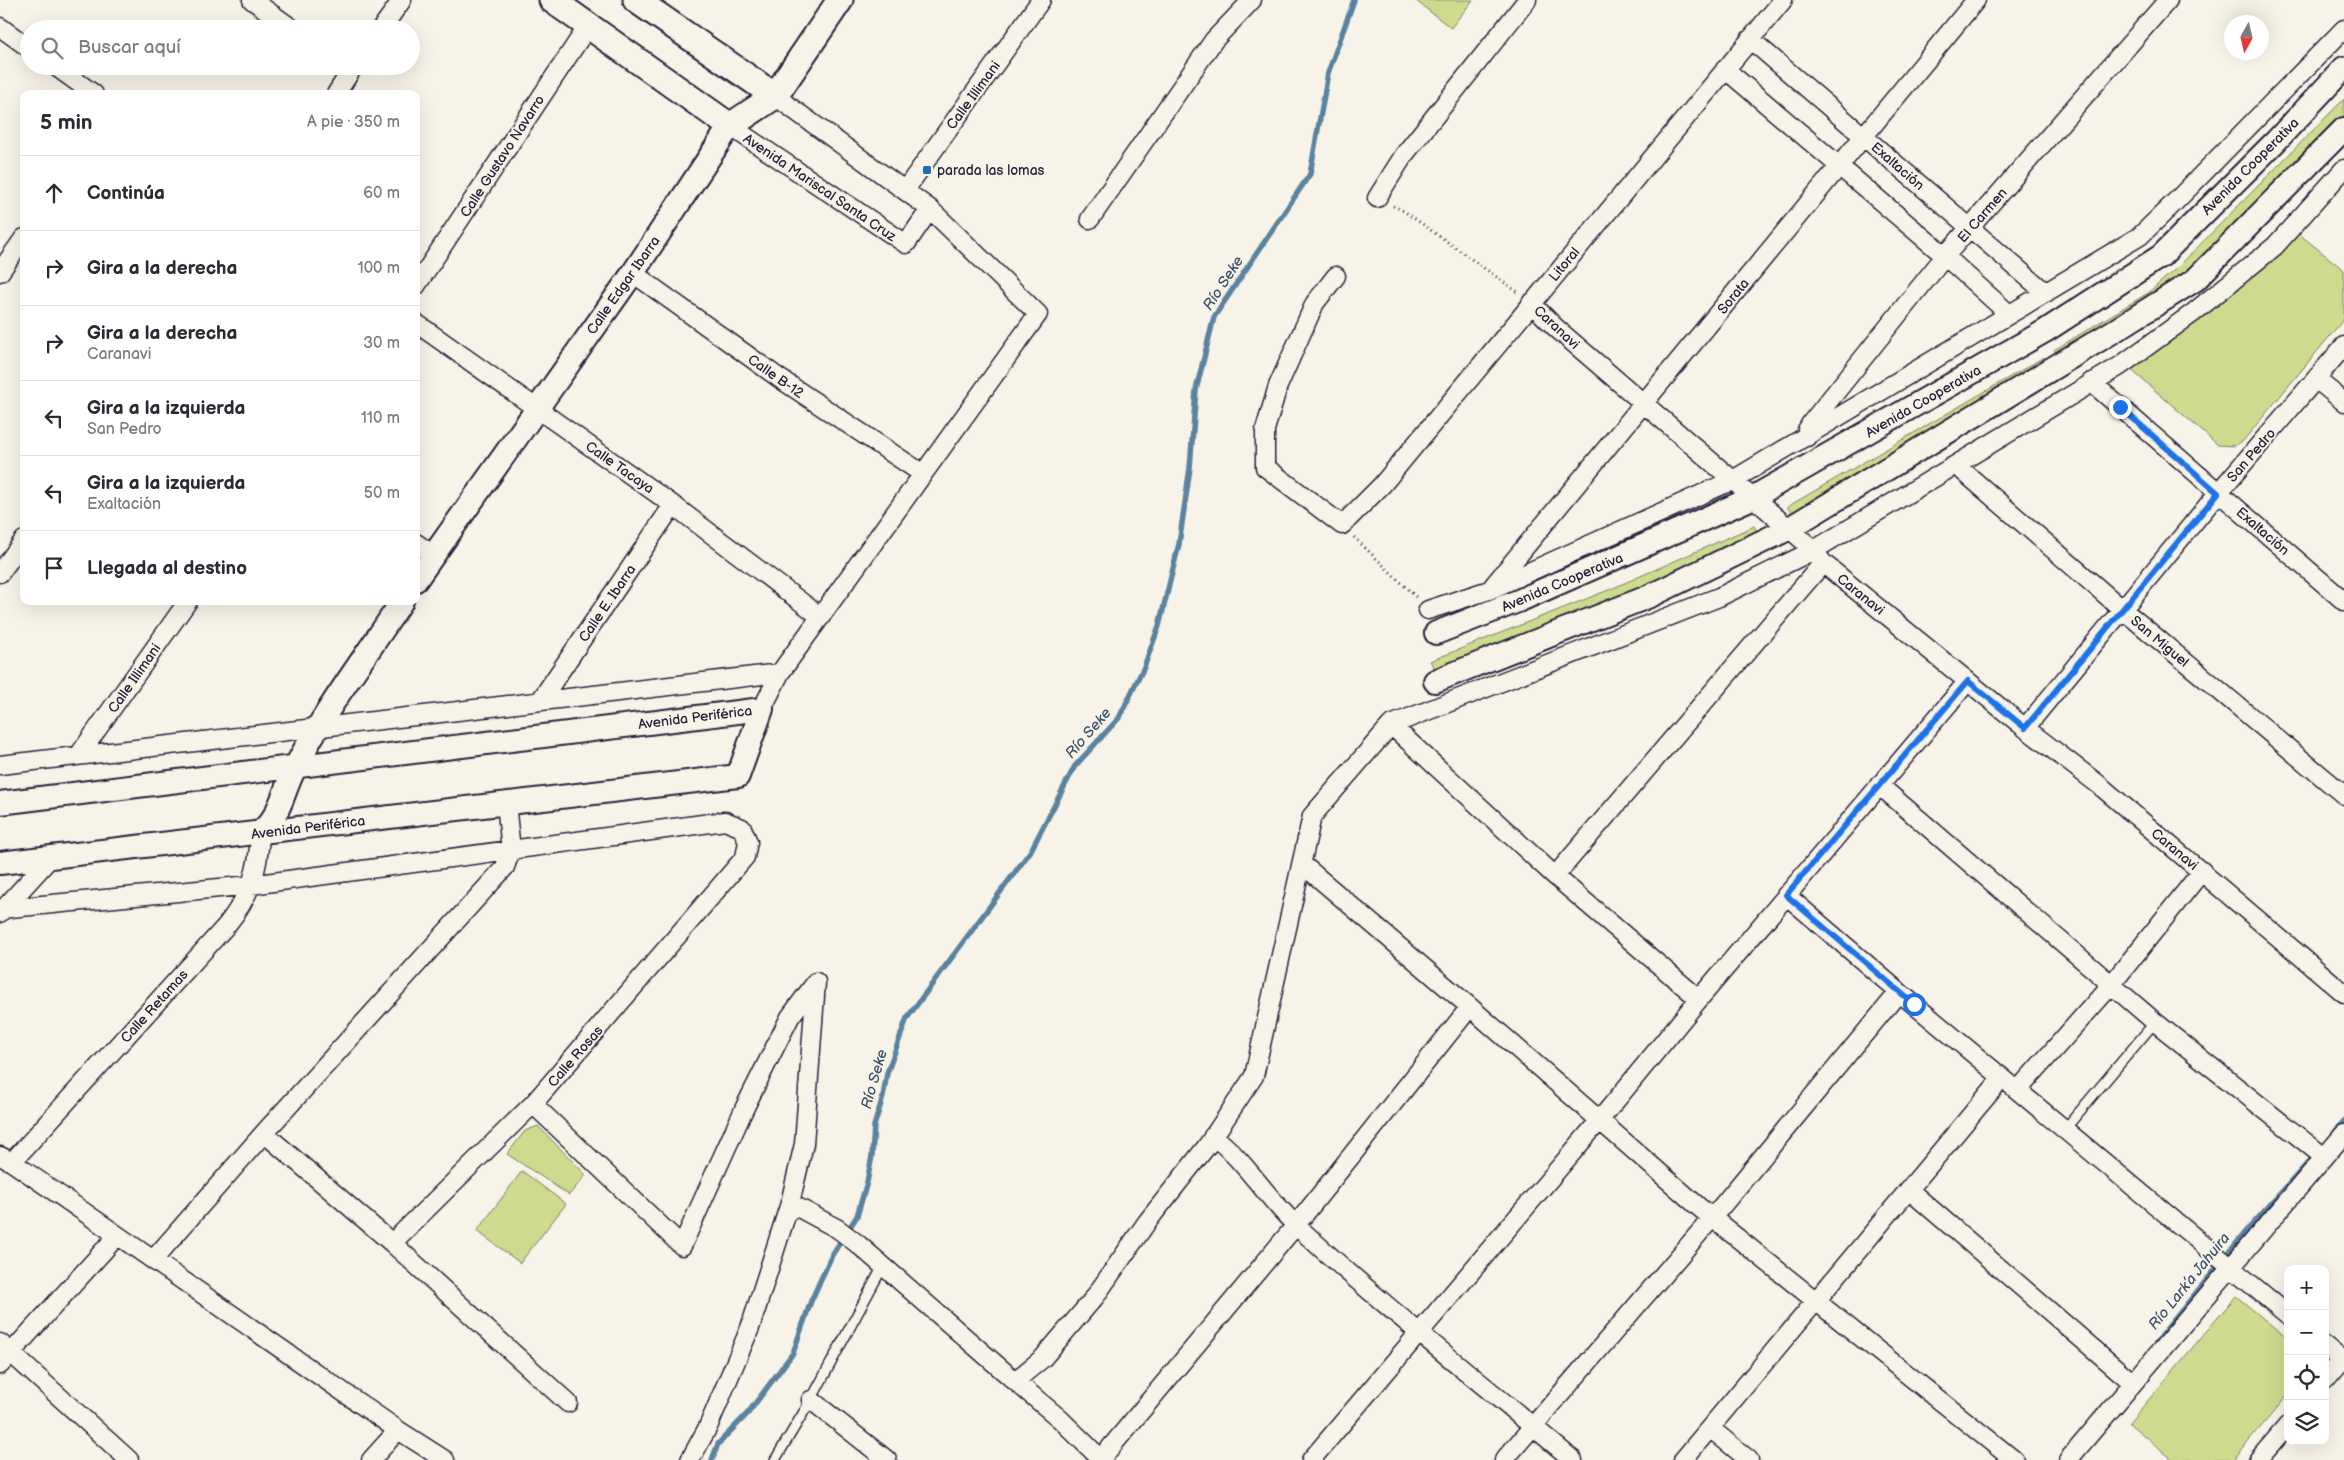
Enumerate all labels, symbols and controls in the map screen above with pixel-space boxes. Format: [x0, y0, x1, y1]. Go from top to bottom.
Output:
north arrow [2224, 15, 2269, 60]
search box [20, 20, 420, 75]
icon: search [38, 34, 66, 62]
text: Buscar aquí [78, 36, 181, 59]
street label: Calle Illimani [943, 58, 1004, 133]
street label: Calle Gustavo Navarro [457, 92, 548, 221]
text: 5 min [40, 110, 93, 135]
text: A pie · 350 m [307, 113, 400, 132]
street label: Avenida Cooperativa [2198, 114, 2303, 219]
street label: Avenida Mariscal Santa Cruz [740, 130, 900, 245]
street label: Exaltación [1868, 139, 1928, 194]
place label: parada las lomas [937, 162, 1045, 179]
marker: parada las lomas [921, 164, 933, 176]
icon: ahead [40, 179, 68, 207]
text: Continúa [87, 182, 165, 205]
text: 60 m [363, 184, 400, 203]
street label: El Carmen [1954, 184, 2011, 246]
street label: Calle Edgar Ibarra [583, 233, 664, 338]
street label: Litoral [1545, 244, 1583, 285]
water label: Río Seke [1199, 252, 1248, 314]
icon: right [40, 254, 68, 282]
text: Gira a la derecha [87, 257, 237, 280]
text: 100 m [357, 259, 400, 278]
street label: Sorata [1714, 275, 1753, 318]
street label: Caranavi [1530, 302, 1583, 353]
text: Gira a la derecha [87, 322, 237, 345]
icon: right [40, 329, 68, 357]
text: 30 m [363, 334, 400, 353]
text: Caranavi [87, 345, 151, 364]
street label: Calle B-12 [744, 351, 808, 402]
street label: Avenida Cooperativa [1862, 361, 1984, 441]
route end [2109, 396, 2132, 419]
text: Gira a la izquierda [87, 397, 245, 420]
icon: left [40, 404, 68, 432]
text: 110 m [361, 409, 400, 428]
text: San Pedro [87, 420, 162, 439]
street label: San Pedro [2224, 425, 2279, 486]
street label: Calle Tacaya [582, 438, 657, 497]
text: Gira a la izquierda [87, 472, 245, 495]
icon: left [40, 479, 68, 507]
text: 50 m [364, 484, 400, 503]
text: Exaltación [87, 495, 161, 514]
street label: Exaltación [2233, 504, 2293, 559]
street label: Avenida Cooperativa [1499, 549, 1626, 616]
icon: arrive [40, 554, 68, 582]
text: Llegada al destino [87, 557, 247, 580]
street label: Calle E. Ibarra [575, 561, 640, 645]
street label: Caranavi [1833, 570, 1888, 619]
street label: San Miguel [2127, 612, 2192, 671]
street label: Calle Illimani [104, 640, 164, 716]
street label: Avenida Periférica [637, 702, 753, 733]
water label: Río Seke [1061, 704, 1116, 763]
street label: Avenida Periférica [250, 812, 366, 843]
street label: Caranavi [2148, 825, 2202, 874]
street label: Calle Retamas [117, 966, 192, 1046]
route start [1903, 993, 1926, 1016]
street label: Calle Rosas [544, 1022, 607, 1091]
water label: Río Seke [857, 1047, 892, 1111]
water label: Río Lark’a Jahuira [2144, 1229, 2234, 1334]
map controls [2284, 1265, 2329, 1445]
button: + [2284, 1265, 2329, 1310]
button: − [2284, 1310, 2329, 1355]
button: locate [2284, 1355, 2329, 1400]
button: layers [2284, 1400, 2329, 1445]

